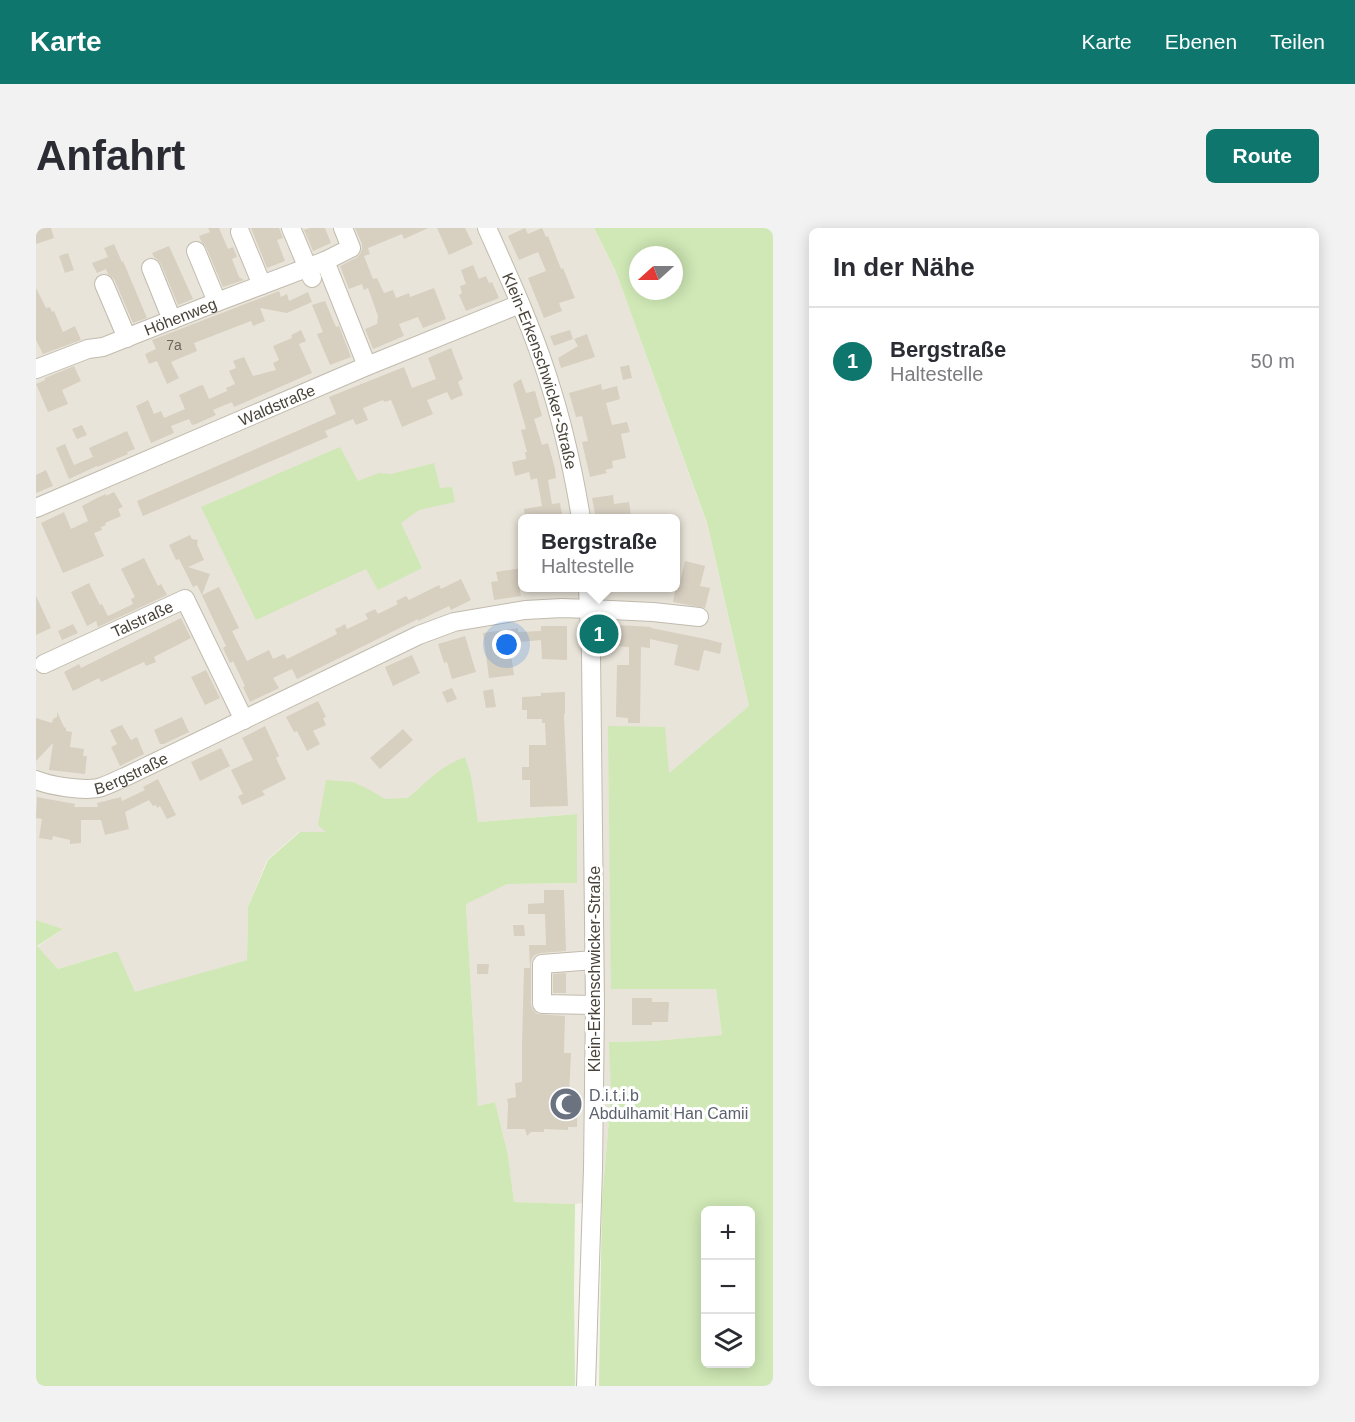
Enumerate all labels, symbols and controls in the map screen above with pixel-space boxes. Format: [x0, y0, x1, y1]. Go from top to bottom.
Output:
text: Karte [30, 26, 102, 57]
text: Karte [1082, 30, 1132, 53]
text: Ebenen [1165, 30, 1237, 53]
text: Teilen [1270, 30, 1325, 53]
button: Route [1206, 129, 1319, 183]
text: Anfahrt [36, 132, 185, 179]
north arrow [629, 246, 683, 300]
text: In der Nähe [833, 252, 975, 282]
street label: Klein-Erkenschwicker-Straße [499, 270, 580, 471]
street label: Höhenweg [142, 295, 219, 338]
house number: 7a [166, 337, 182, 353]
text: Bergstraße [890, 337, 1006, 362]
text: 1 [847, 350, 858, 372]
text: 50 m [1251, 350, 1295, 372]
text: Haltestelle [890, 363, 983, 385]
street label: Waldstraße [236, 381, 318, 429]
popup [518, 514, 680, 592]
text: Bergstraße [541, 529, 657, 554]
text: Haltestelle [541, 555, 634, 577]
street label: Talstraße [109, 597, 176, 640]
pin: 1 [580, 612, 618, 656]
your location [492, 630, 521, 659]
street label: Bergstraße [92, 749, 171, 797]
street label: Klein-Erkenschwicker-Straße [586, 866, 603, 1072]
mosque icon: D.i.t.i.b Abdulhamit Han Camii [548, 1086, 584, 1122]
place label: D.i.t.i.b Abdulhamit Han Camii [589, 1087, 748, 1122]
map controls [701, 1206, 755, 1368]
button: + [701, 1206, 755, 1260]
button: − [701, 1260, 755, 1314]
button: layers [701, 1314, 755, 1368]

